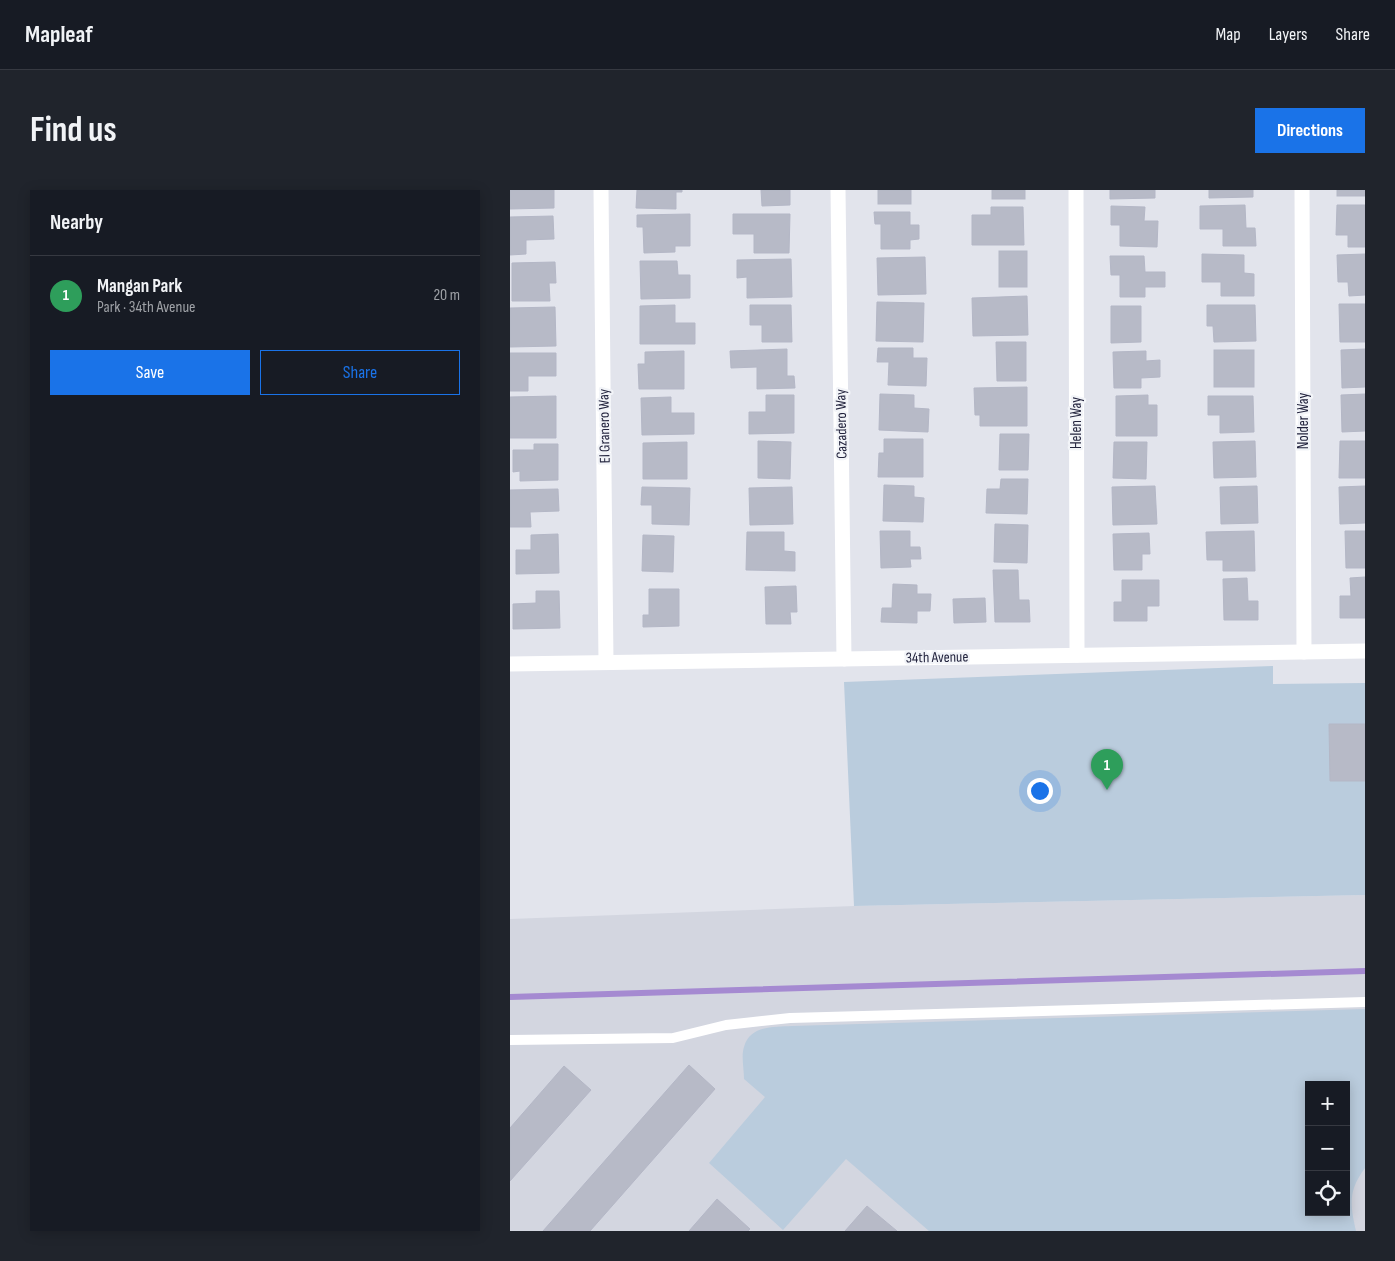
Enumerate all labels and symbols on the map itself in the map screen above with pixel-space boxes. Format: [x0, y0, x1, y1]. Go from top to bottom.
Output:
street label: El Granero Way [594, 388, 615, 463]
street label: Cazadero Way [831, 389, 852, 459]
street label: Nolder Way [1294, 393, 1313, 449]
street label: Helen Way [1067, 397, 1086, 449]
street label: 34th Avenue [906, 647, 968, 668]
pin: 1 [1091, 749, 1123, 790]
your location [1027, 778, 1053, 804]

